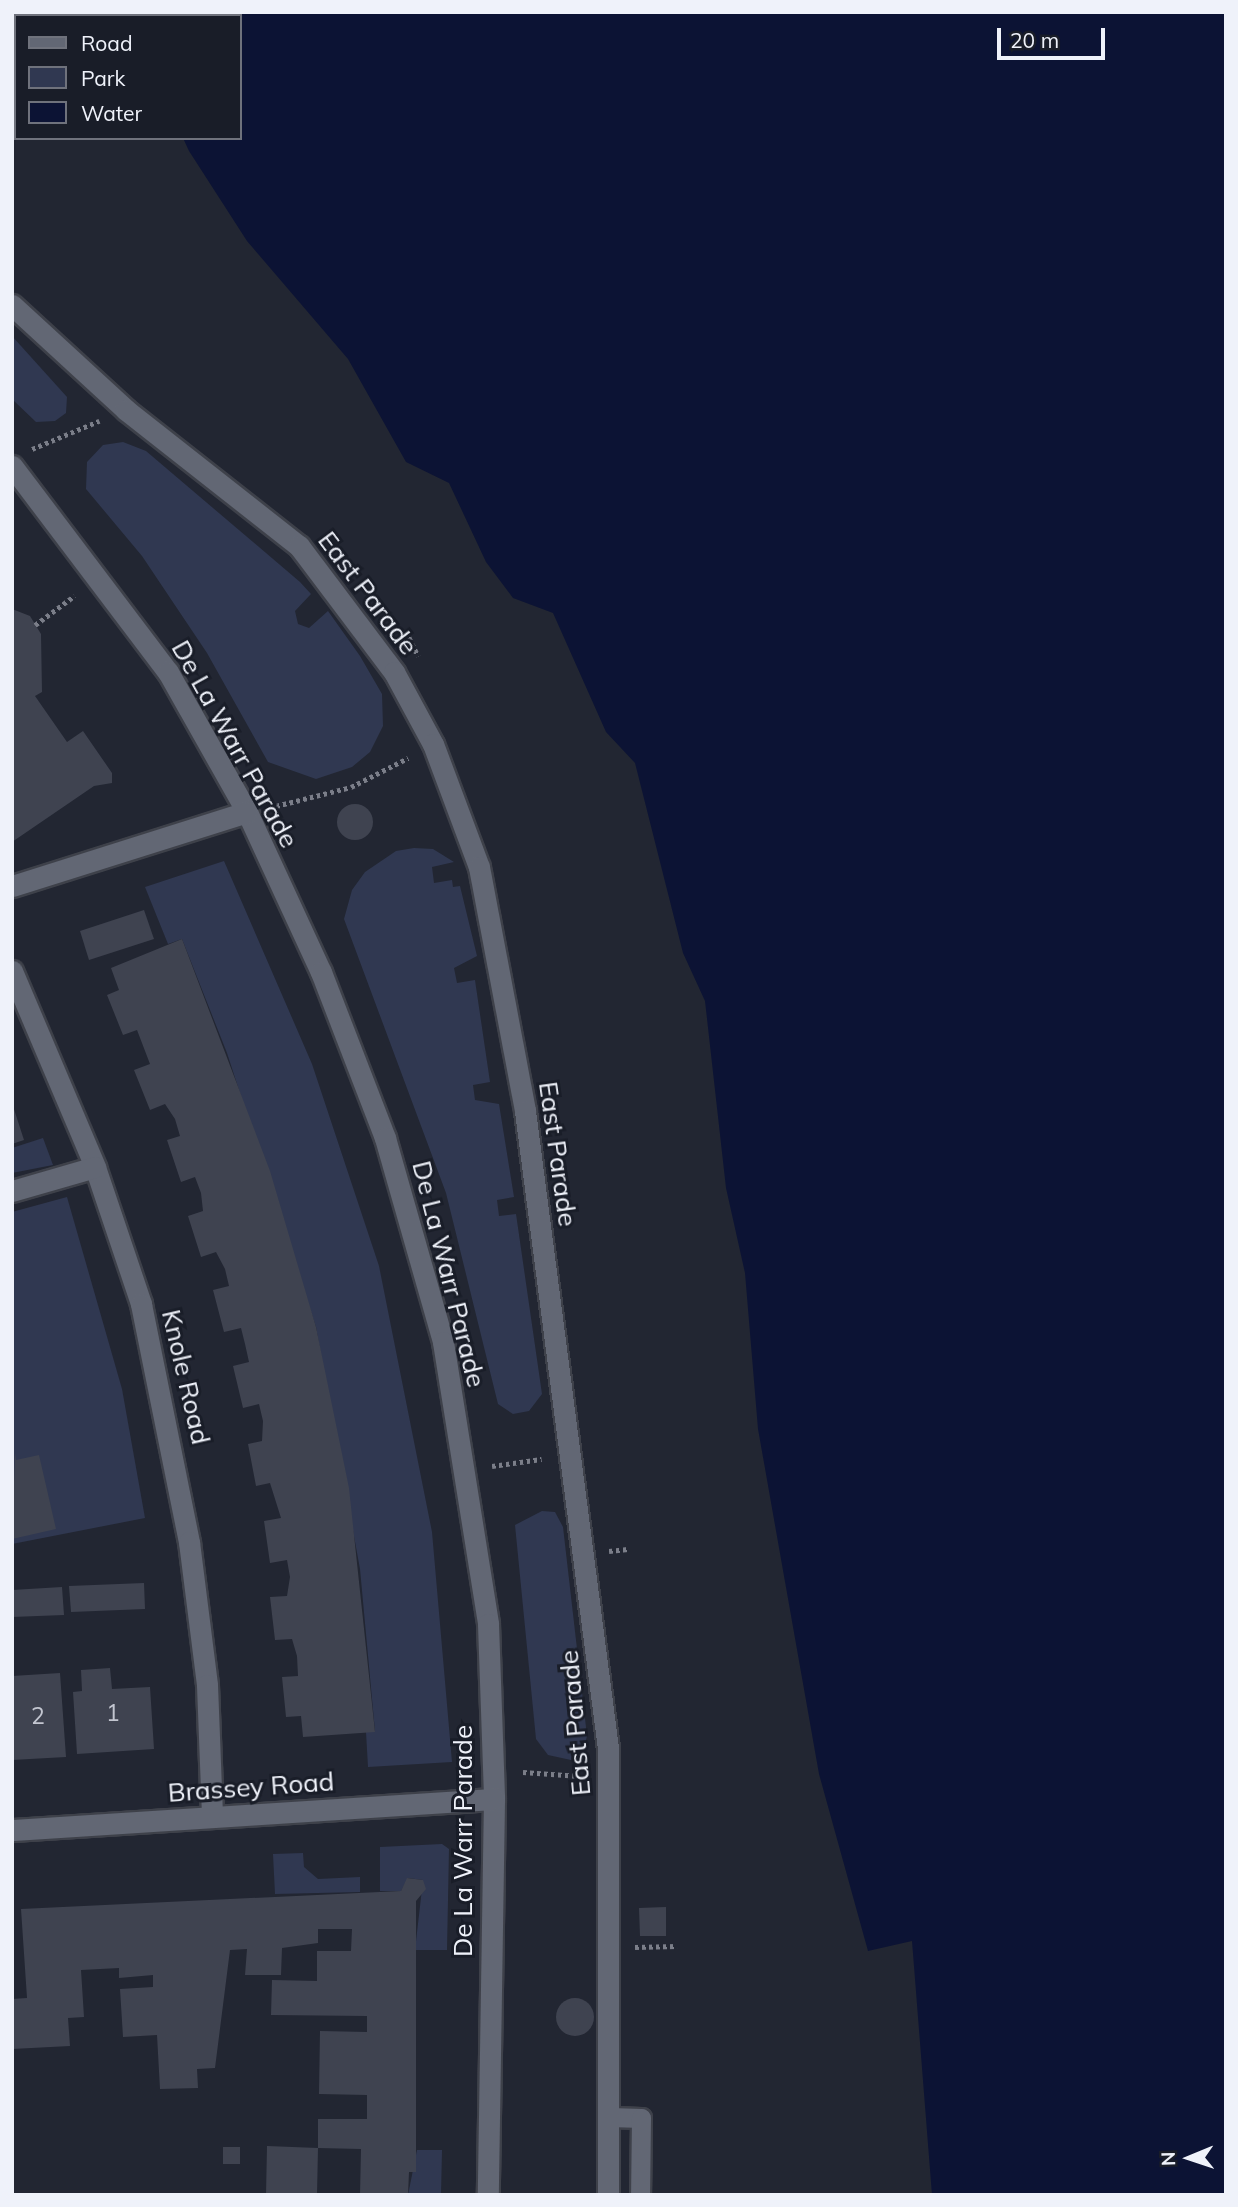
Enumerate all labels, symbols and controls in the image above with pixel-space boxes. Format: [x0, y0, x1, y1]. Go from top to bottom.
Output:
legend [14, 14, 242, 140]
scale bar [1000, 14, 1108, 58]
text: 20 m [1010, 27, 1059, 53]
text: Road [81, 30, 132, 56]
text: Park [81, 65, 125, 91]
text: Water [81, 100, 142, 126]
street label: East Parade [312, 525, 424, 661]
street label: De La Warr Parade [165, 635, 305, 853]
street label: East Parade [532, 1080, 584, 1228]
street label: De La Warr Parade [406, 1158, 492, 1390]
street label: Knole Road [155, 1307, 217, 1447]
street label: East Parade [553, 1649, 597, 1797]
house number: 1 [106, 1699, 120, 1727]
house number: 2 [31, 1702, 45, 1730]
street label: De La Warr Parade [447, 1725, 479, 1957]
street label: Brassey Road [167, 1766, 335, 1808]
north arrow [1154, 2123, 1224, 2193]
text: N [1156, 2151, 1180, 2166]

